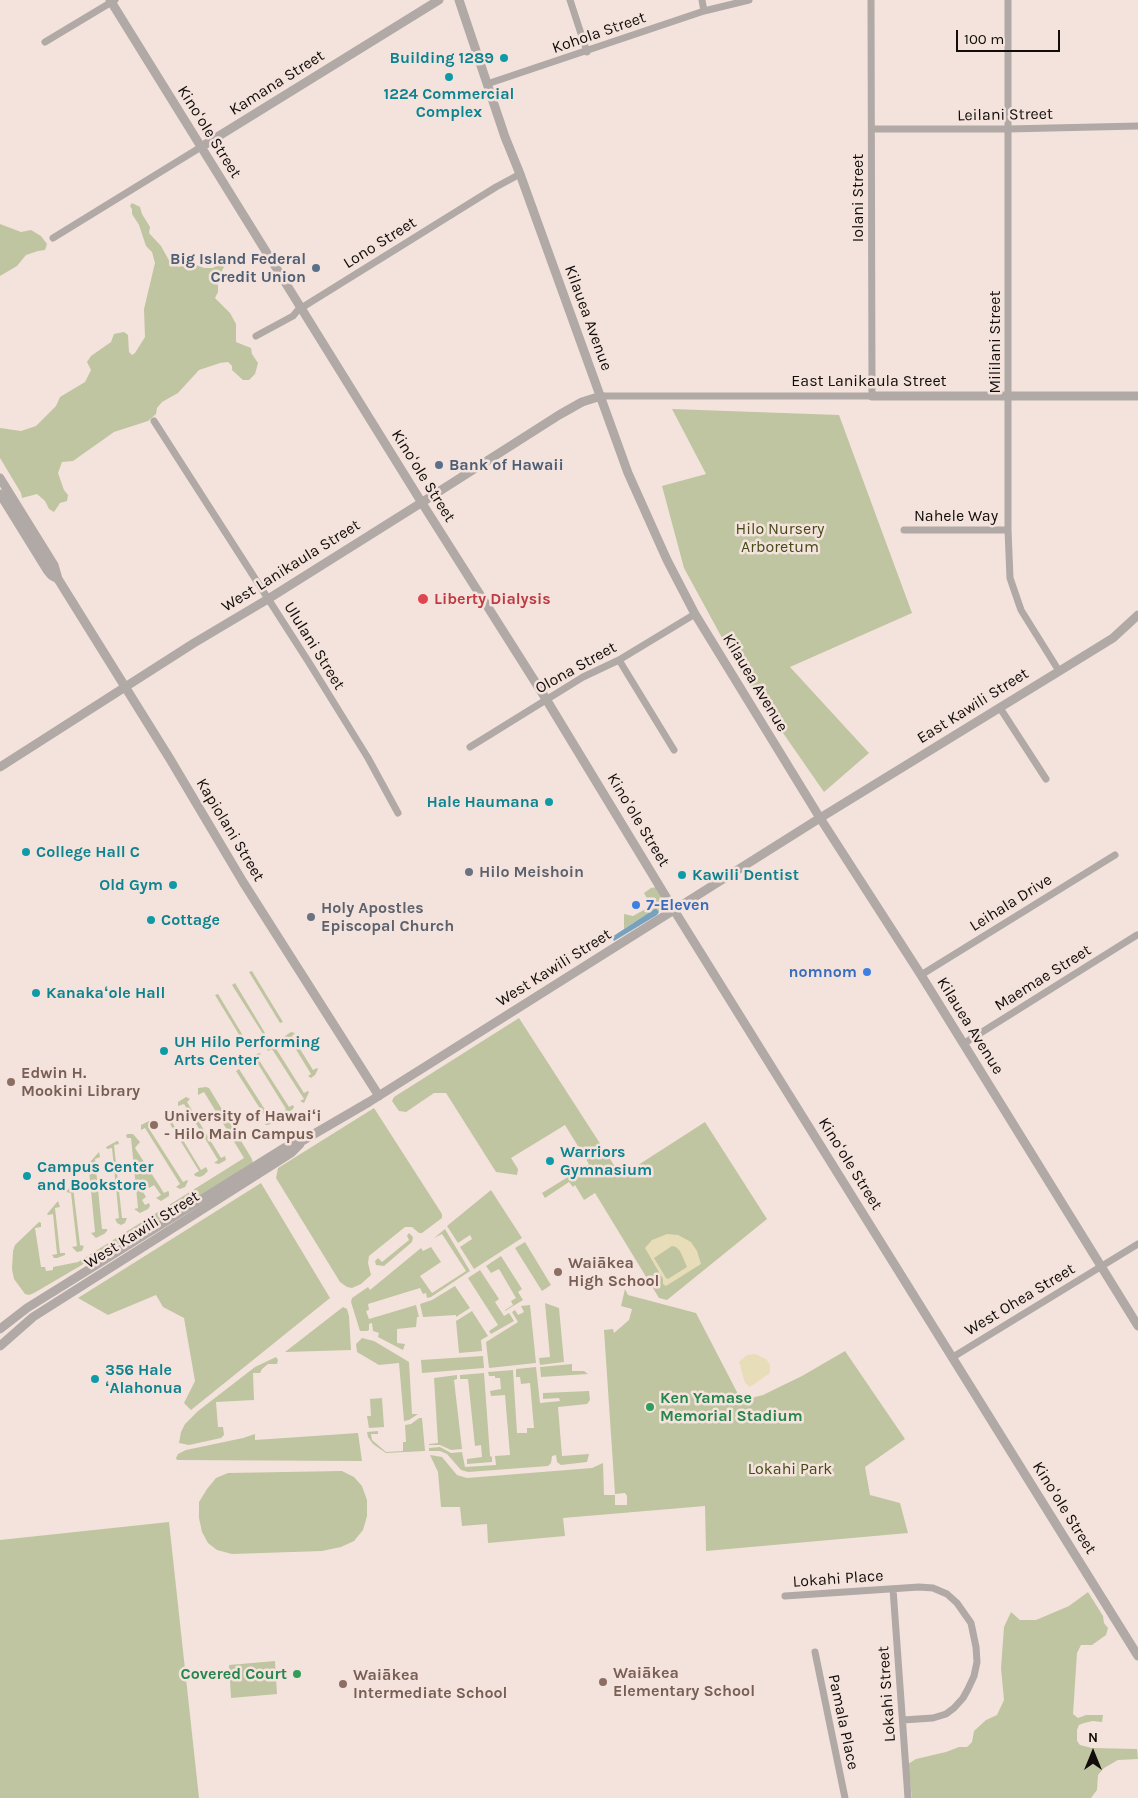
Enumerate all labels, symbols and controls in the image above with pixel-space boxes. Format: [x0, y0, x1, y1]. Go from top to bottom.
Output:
street label: Kohola Street [550, 8, 648, 58]
scale bar [958, 20, 1062, 52]
text: 100 m [964, 30, 1004, 48]
street label: Kamana Street [226, 46, 328, 120]
place label: Building 1289 [390, 48, 494, 68]
marker: Building 1289 [498, 52, 510, 64]
marker: 1224 Commercial Complex [443, 71, 455, 83]
street label: Kinoʻole Street [173, 82, 245, 182]
place label: 1224 Commercial Complex [384, 84, 514, 122]
street label: Leilani Street [957, 105, 1053, 125]
street label: Iolani Street [848, 154, 868, 242]
street label: Lono Street [340, 213, 420, 273]
place label: Big Island Federal Credit Union [170, 249, 306, 287]
marker: Big Island Federal Credit Union [310, 262, 322, 274]
street label: Kilauea Avenue [560, 263, 616, 373]
street label: Mililani Street [985, 291, 1005, 393]
street label: East Lanikaula Street [791, 371, 947, 391]
street label: Kinoʻole Street [387, 426, 459, 526]
place label: Bank of Hawaii [449, 455, 564, 475]
marker: Bank of Hawaii [433, 459, 445, 471]
street label: Nahele Way [914, 506, 998, 526]
street label: West Lanikaula Street [218, 516, 364, 616]
park label: Hilo Nursery Arboretum [736, 519, 824, 557]
place label: Liberty Dialysis [434, 589, 551, 609]
marker: Liberty Dialysis [416, 592, 430, 606]
street label: Ululani Street [279, 598, 349, 694]
street label: Kilauea Avenue [718, 631, 792, 735]
street label: Olona Street [532, 638, 620, 698]
street label: East Kawili Street [914, 664, 1032, 748]
street label: Kinoʻole Street [603, 770, 673, 870]
street label: Kapiolani Street [192, 775, 268, 885]
place label: Hale Haumana [426, 792, 539, 812]
marker: Hale Haumana [543, 796, 555, 808]
place label: College Hall C [36, 842, 140, 862]
marker: College Hall C [20, 846, 32, 858]
place label: Hilo Meishoin [479, 862, 584, 882]
place label: Kawili Dentist [692, 865, 799, 885]
marker: Hilo Meishoin [463, 866, 475, 878]
marker: Kawili Dentist [676, 869, 688, 881]
street label: Leihala Drive [966, 870, 1056, 936]
place label: Old Gym [99, 875, 163, 895]
marker: Old Gym [167, 879, 179, 891]
place label: 7-Eleven [646, 895, 709, 915]
place label: Holy Apostles Episcopal Church [321, 898, 454, 936]
marker: 7-Eleven [630, 899, 642, 911]
place label: Cottage [161, 910, 220, 930]
marker: Holy Apostles Episcopal Church [305, 911, 317, 923]
marker: Cottage [145, 914, 157, 926]
street label: West Kawili Street [493, 925, 615, 1011]
street label: Maemae Street [991, 941, 1095, 1015]
place label: nomnom [789, 962, 857, 982]
marker: nomnom [861, 966, 873, 978]
street label: Kilauea Avenue [932, 974, 1008, 1078]
place label: Kanakaʻole Hall [46, 983, 165, 1003]
marker: Kanakaʻole Hall [30, 987, 42, 999]
place label: UH Hilo Performing Arts Center [174, 1032, 320, 1070]
marker: UH Hilo Performing Arts Center [158, 1045, 170, 1057]
place label: Edwin H. Mookini Library [21, 1063, 140, 1101]
marker: Edwin H. Mookini Library [5, 1076, 17, 1088]
place label: University of Hawaiʻi - Hilo Main Campus [164, 1106, 321, 1144]
street label: Kinoʻole Street [814, 1114, 886, 1214]
marker: University of Hawaiʻi - Hilo Main Campus [148, 1119, 160, 1131]
place label: Warriors Gymnasium [560, 1142, 652, 1180]
marker: Warriors Gymnasium [544, 1155, 556, 1167]
place label: Campus Center and Bookstore [37, 1157, 154, 1195]
marker: Campus Center and Bookstore [21, 1170, 33, 1182]
street label: West Kawili Street [81, 1187, 203, 1273]
place label: Waiākea High School [568, 1253, 659, 1291]
street label: West Ohea Street [961, 1260, 1079, 1340]
marker: Waiākea High School [552, 1266, 564, 1278]
place label: 356 Hale ʻAlahonua [105, 1360, 182, 1398]
marker: 356 Hale ʻAlahonua [89, 1373, 101, 1385]
place label: Ken Yamase Memorial Stadium [660, 1388, 803, 1426]
marker: Ken Yamase Memorial Stadium [644, 1401, 656, 1413]
street label: Kinoʻole Street [1028, 1458, 1100, 1558]
park label: Lokahi Park [748, 1459, 832, 1479]
street label: Lokahi Place [792, 1566, 884, 1592]
street label: Lokahi Street [874, 1645, 900, 1743]
place label: Waiākea Elementary School [613, 1663, 755, 1701]
place label: Covered Court [181, 1664, 287, 1684]
place label: Waiākea Intermediate School [353, 1665, 507, 1703]
marker: Covered Court [291, 1668, 303, 1680]
street label: Pamala Place [824, 1672, 862, 1772]
marker: Waiākea Elementary School [597, 1676, 609, 1688]
marker: Waiākea Intermediate School [337, 1678, 349, 1690]
north arrow [1068, 1728, 1118, 1778]
text: N [1088, 1729, 1098, 1746]

